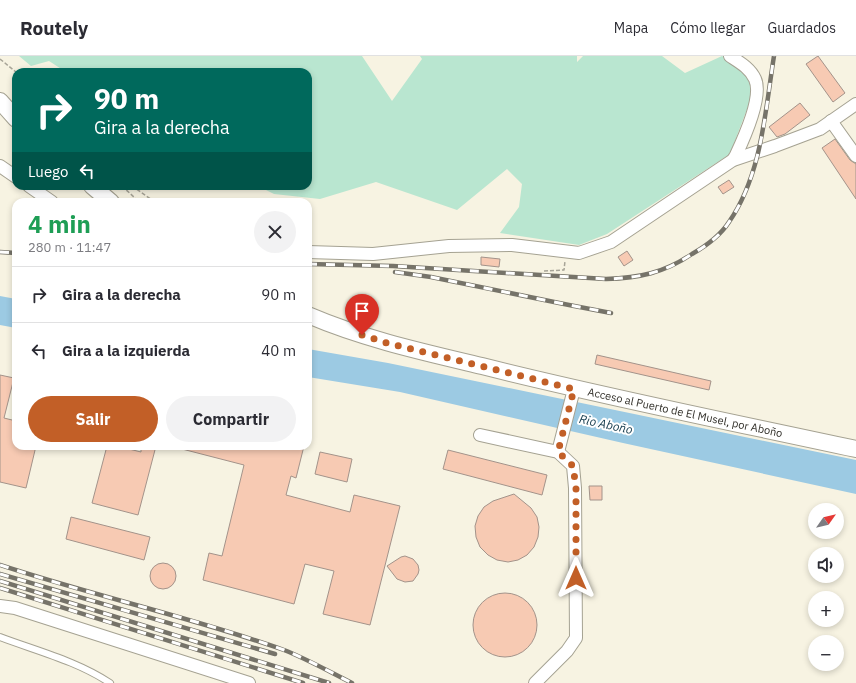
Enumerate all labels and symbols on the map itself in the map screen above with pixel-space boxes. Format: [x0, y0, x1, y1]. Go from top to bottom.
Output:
pin [345, 294, 379, 335]
street label: Acceso al Puerto de El Musel, por Aboño [586, 384, 784, 440]
water label: Rio Aboño [578, 411, 635, 437]
north arrow [808, 503, 844, 539]
position arrow [555, 557, 597, 599]

